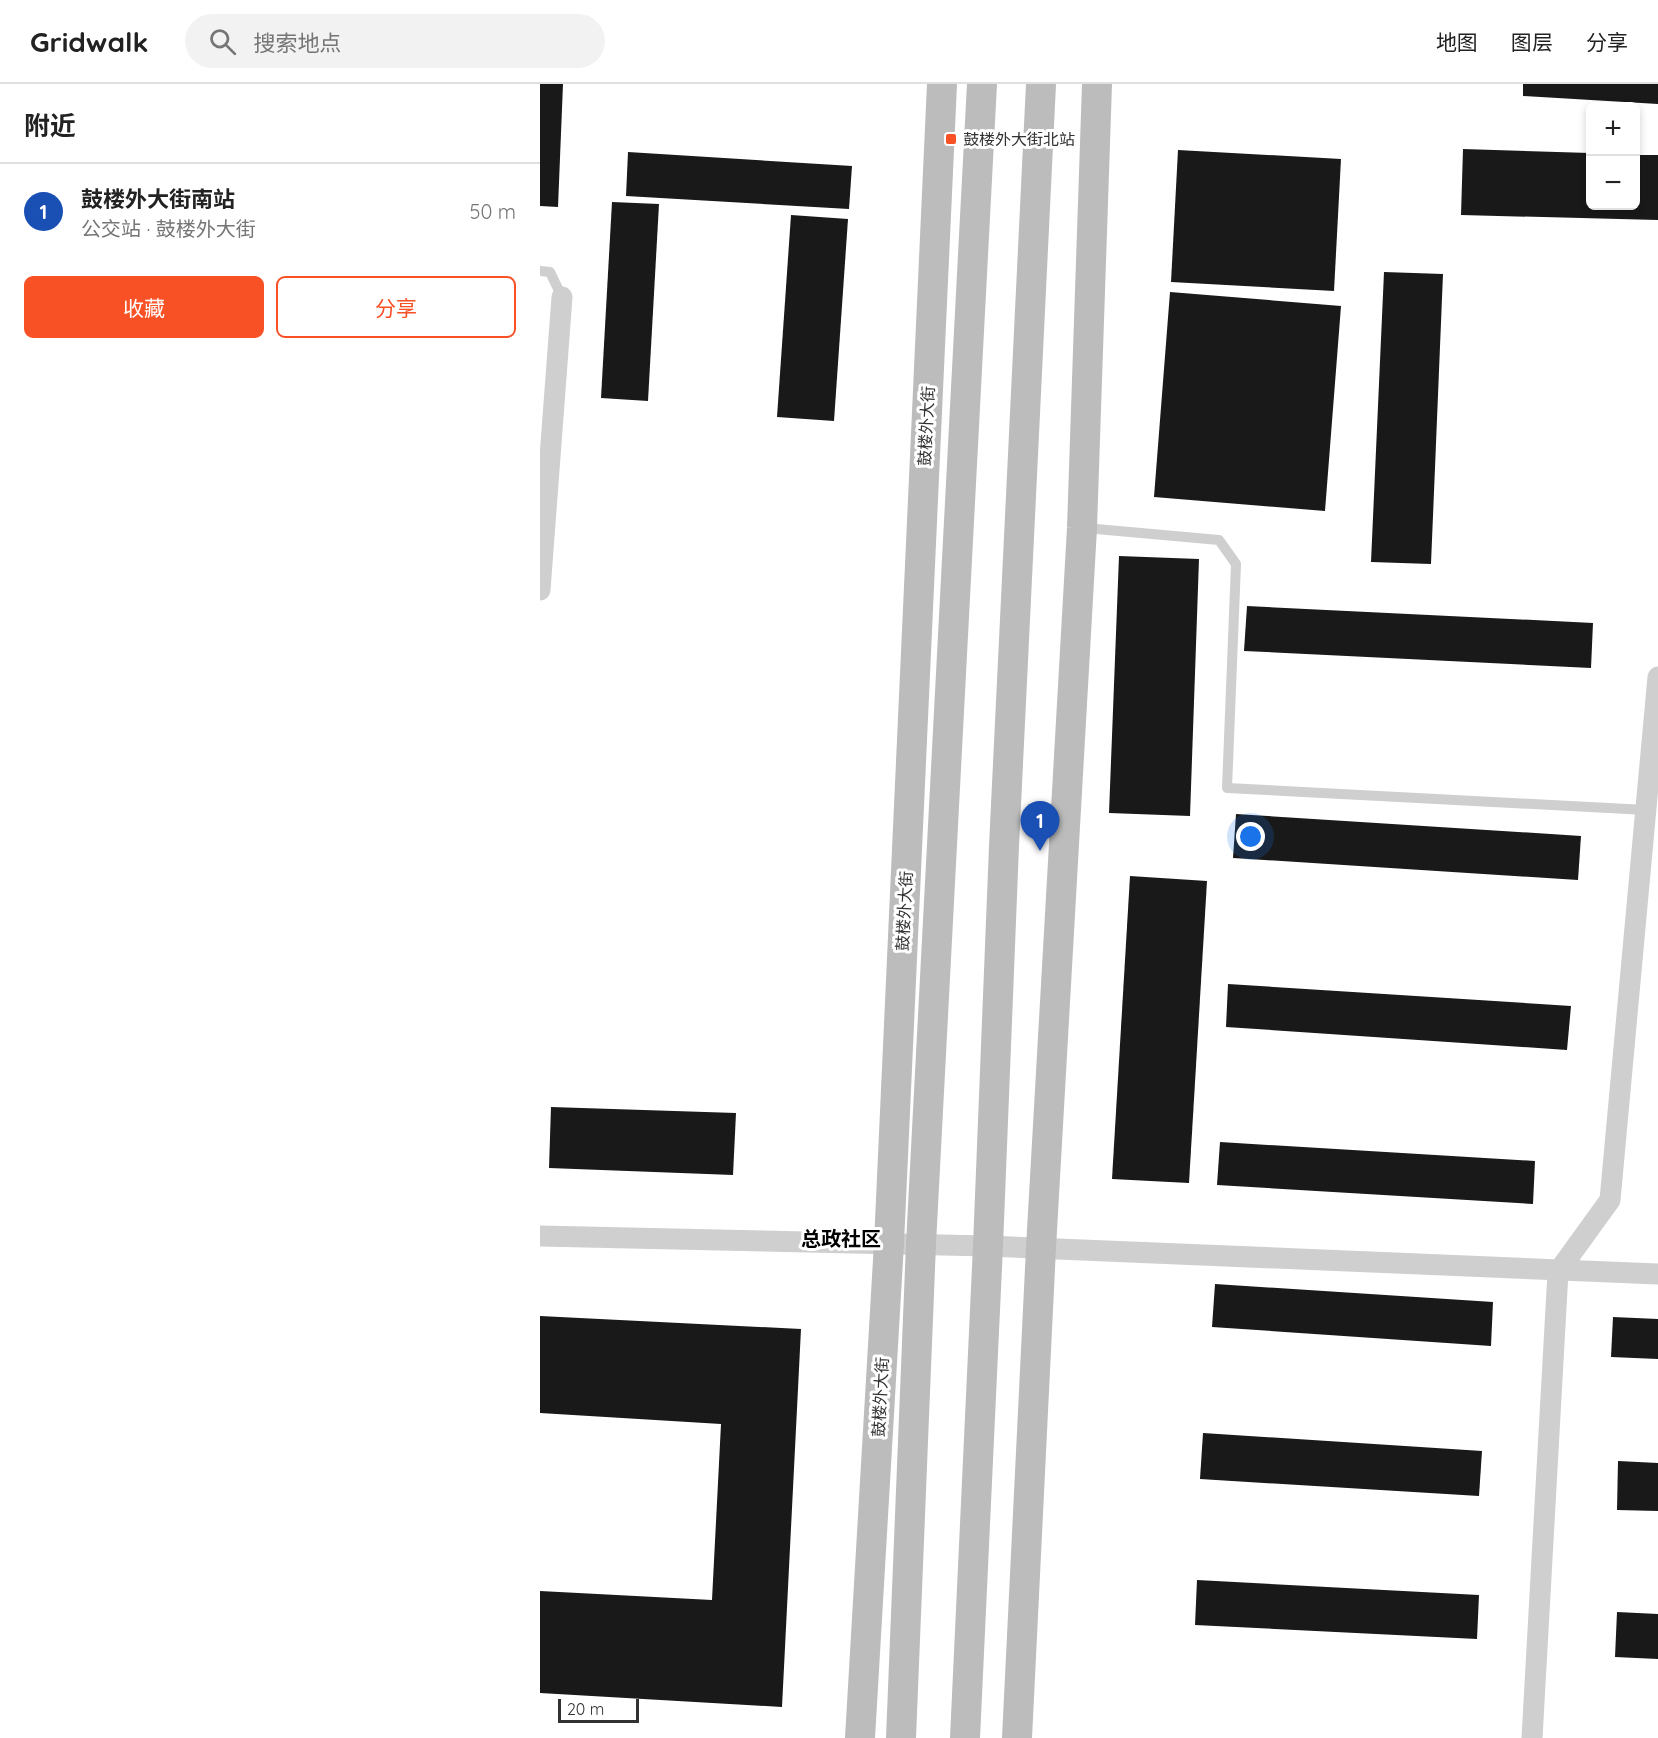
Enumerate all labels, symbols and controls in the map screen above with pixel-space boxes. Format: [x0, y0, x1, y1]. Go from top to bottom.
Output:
search box [185, 14, 605, 68]
text: Gridwalk [30, 24, 149, 59]
icon: search [206, 25, 239, 58]
text: 搜索地点 [254, 29, 342, 57]
text: 地图 [1436, 29, 1478, 55]
text: 图层 [1511, 29, 1553, 55]
text: 分享 [1586, 29, 1628, 55]
map controls [1586, 102, 1640, 210]
button: + [1586, 102, 1640, 156]
text: 附近 [24, 109, 76, 142]
place label: 鼓楼外大街北站 [963, 129, 1075, 149]
marker: 鼓楼外大街北站 [944, 132, 958, 146]
button: − [1586, 156, 1640, 210]
text: 鼓楼外大街南站 [81, 185, 235, 213]
text: 1 [40, 199, 47, 224]
text: 50 m [470, 199, 516, 224]
text: 公交站 · 鼓楼外大街 [81, 216, 256, 241]
button: 收藏 [24, 276, 264, 338]
button: 分享 [276, 276, 516, 338]
street label: 鼓楼外大街 [914, 386, 938, 466]
pin: 1 [1020, 802, 1060, 851]
your location [1236, 822, 1265, 851]
street label: 鼓楼外大街 [892, 871, 916, 951]
district label: 总政社区 [801, 1226, 881, 1251]
street label: 鼓楼外大街 [868, 1357, 892, 1437]
scale bar [558, 1696, 639, 1724]
text: 20 m [567, 1699, 604, 1719]

